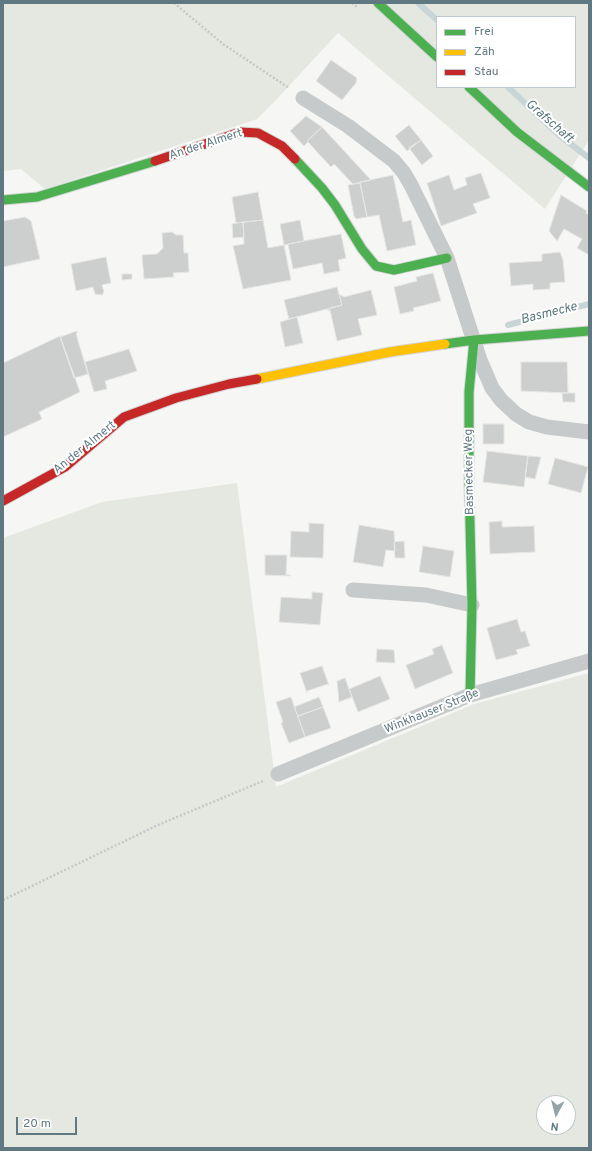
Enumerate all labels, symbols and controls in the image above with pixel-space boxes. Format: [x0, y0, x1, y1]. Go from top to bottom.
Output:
legend [436, 16, 576, 88]
text: Frei [474, 24, 494, 40]
text: Zäh [474, 44, 495, 60]
text: Stau [474, 64, 499, 80]
water label: Grafschaft [522, 97, 576, 147]
street label: An der Almert [168, 126, 244, 164]
water label: Basmecke [519, 299, 579, 329]
street label: An der Almert [51, 418, 119, 478]
street label: Basmecker Weg [462, 429, 478, 515]
street label: Winkhauser Straße [383, 686, 481, 738]
north arrow [536, 1095, 576, 1135]
scale bar [18, 1109, 79, 1135]
text: 20 m [23, 1116, 51, 1132]
text: N [550, 1118, 559, 1133]

